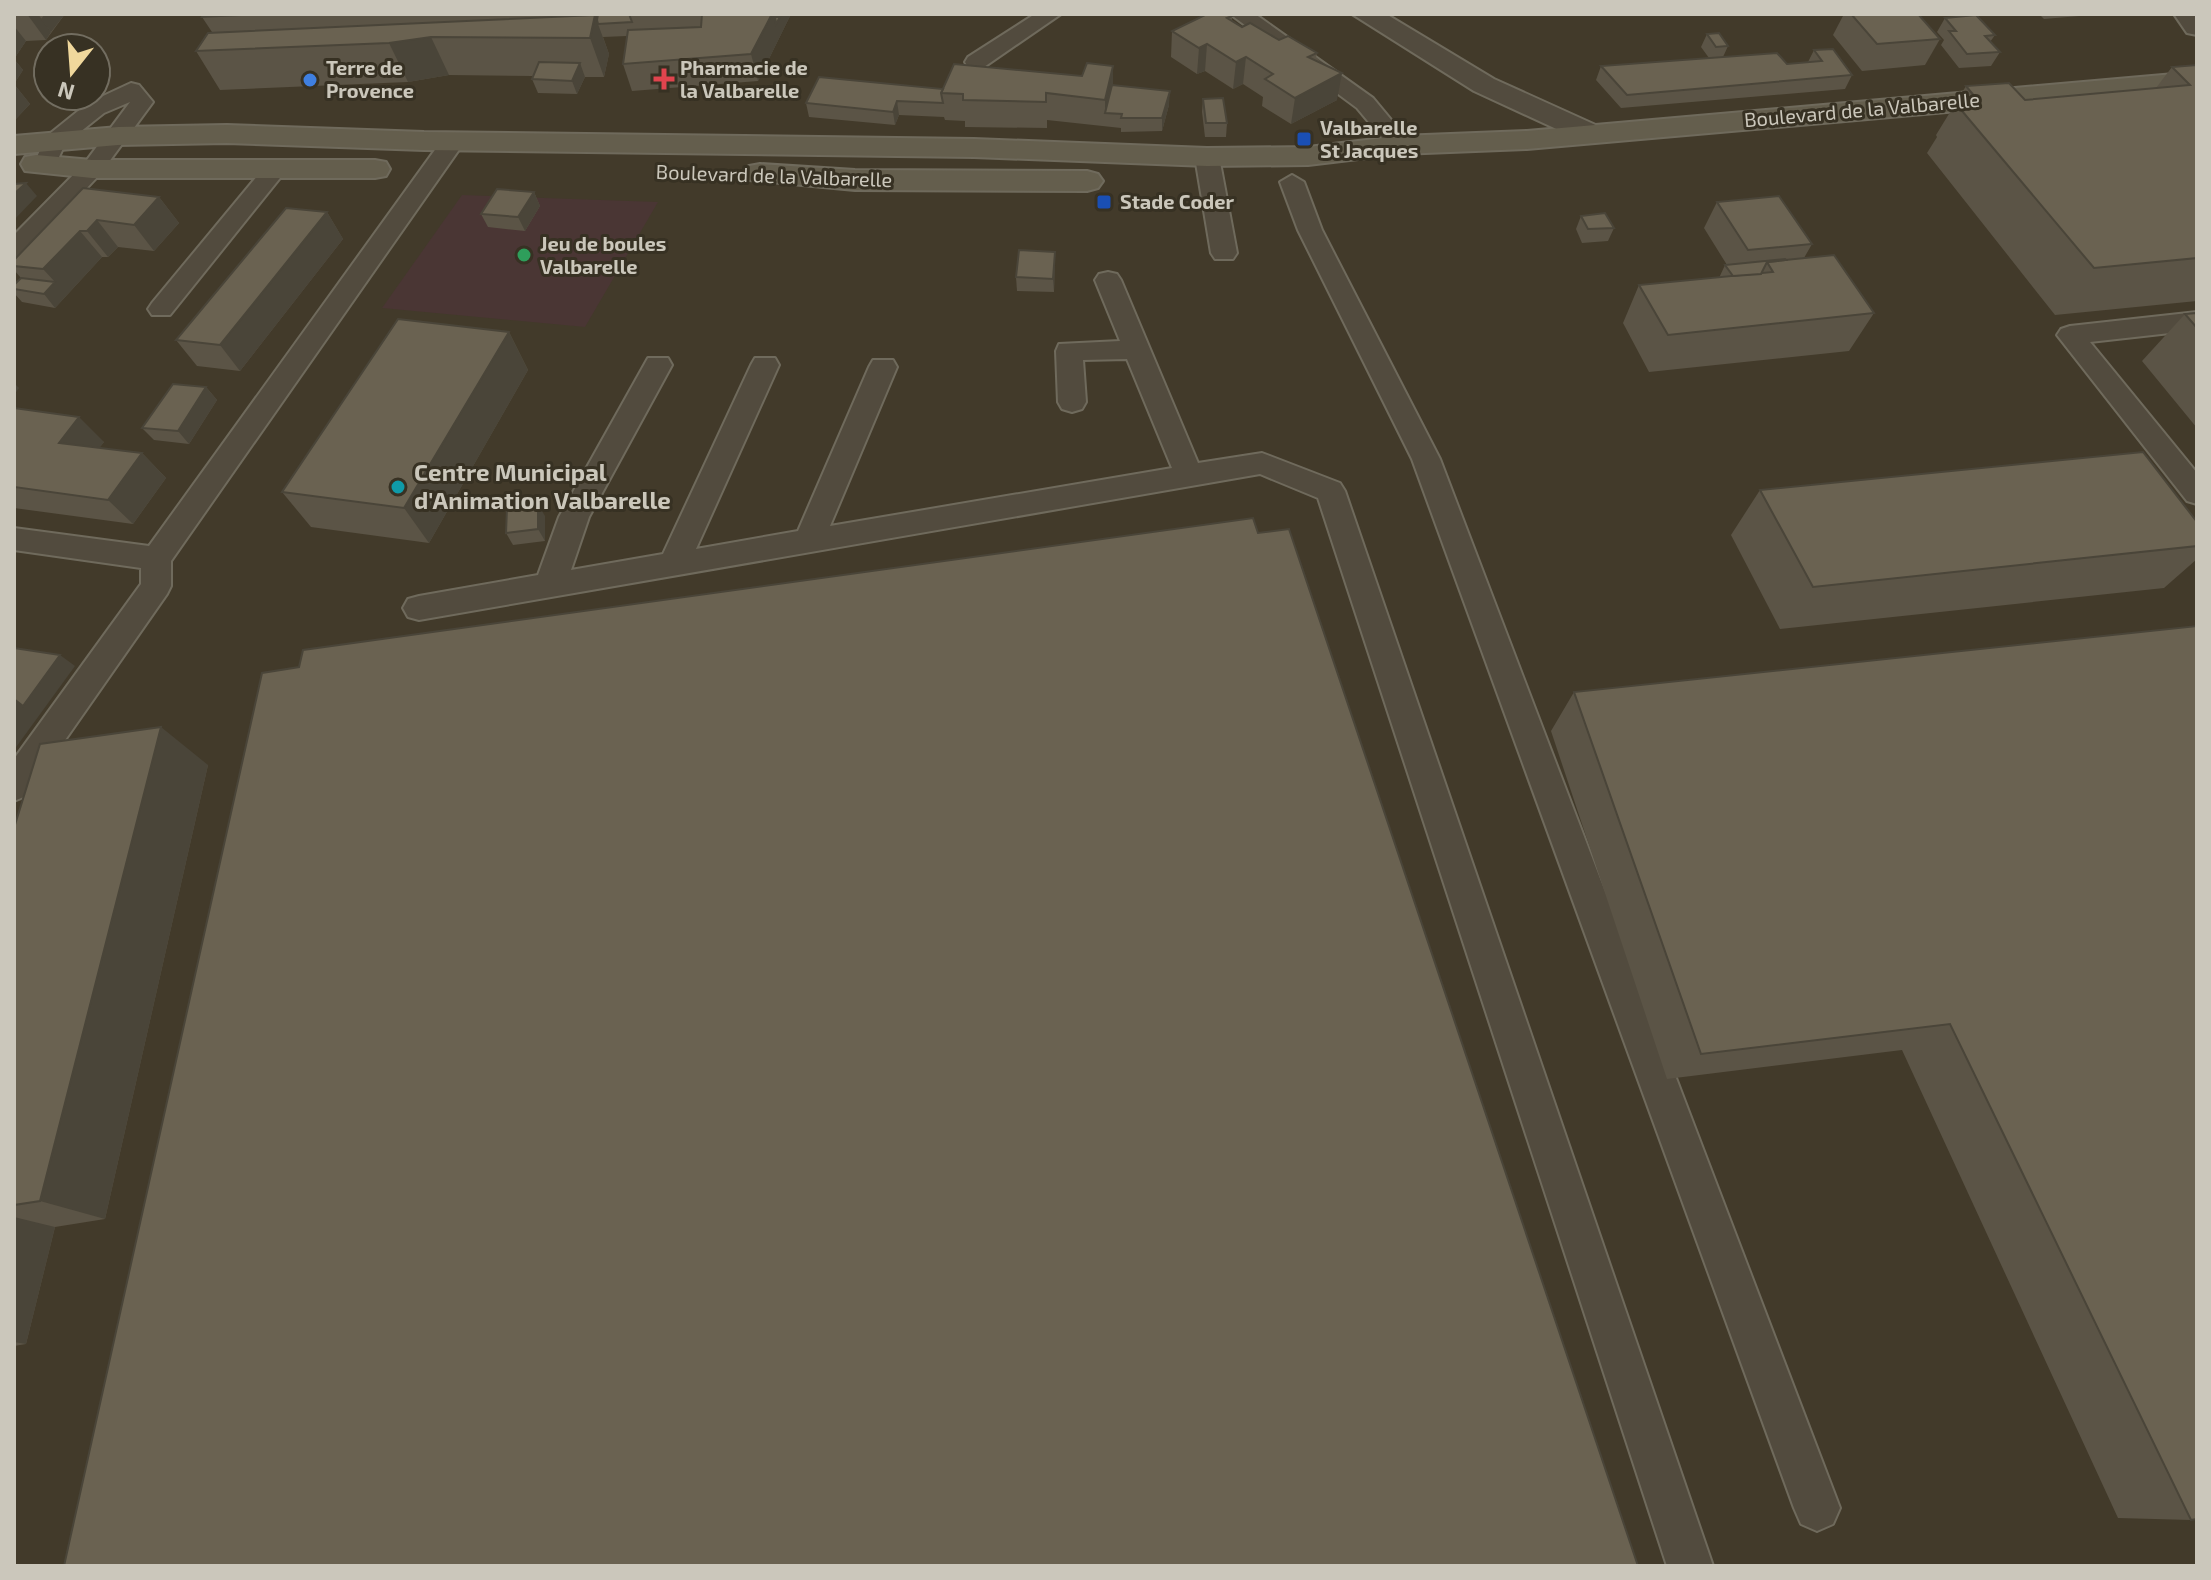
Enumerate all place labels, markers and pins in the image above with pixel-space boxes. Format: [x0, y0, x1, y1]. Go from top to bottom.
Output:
place label: Terre de Provence [326, 55, 414, 102]
place label: Pharmacie de la Valbarelle [680, 55, 808, 102]
marker: Pharmacie de la Valbarelle [655, 70, 673, 88]
marker: Terre de Provence [301, 71, 319, 89]
place label: Valbarelle St Jacques [1320, 115, 1418, 162]
marker: Valbarelle St Jacques [1295, 130, 1313, 148]
place label: Stade Coder [1120, 189, 1235, 213]
marker: Stade Coder [1095, 193, 1113, 211]
place label: Jeu de boules Valbarelle [540, 231, 666, 278]
marker: Jeu de boules Valbarelle [515, 246, 533, 264]
place label: Centre Municipal d'Animation Valbarelle [414, 457, 671, 514]
marker: Centre Municipal d'Animation Valbarelle [389, 478, 407, 496]

